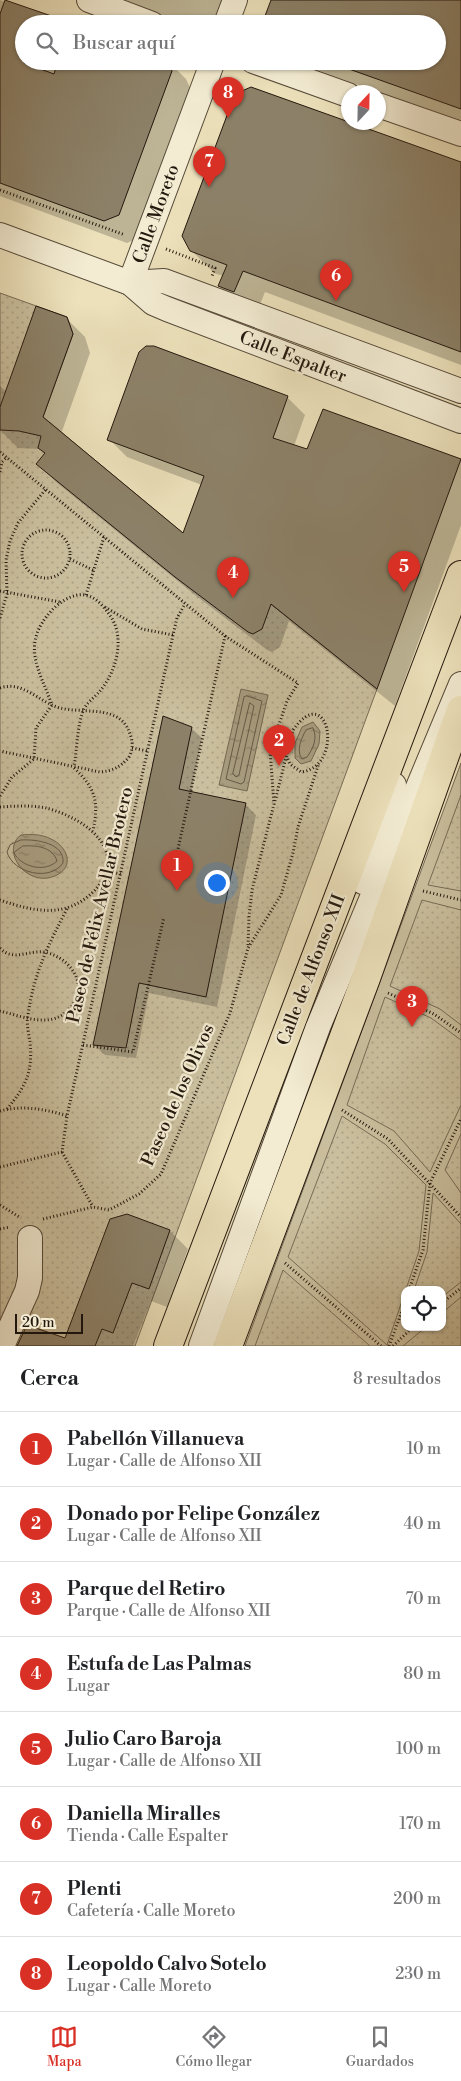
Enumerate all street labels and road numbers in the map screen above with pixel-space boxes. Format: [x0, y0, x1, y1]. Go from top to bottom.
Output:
street label: Calle Moreto [127, 161, 185, 267]
street label: Calle Espalter [236, 326, 350, 388]
street label: Paseo de Félix Avellar Brotero [62, 785, 138, 1025]
street label: Calle de Alfonso XII [272, 891, 350, 1049]
street label: Paseo de los Olivos [136, 1020, 220, 1170]

